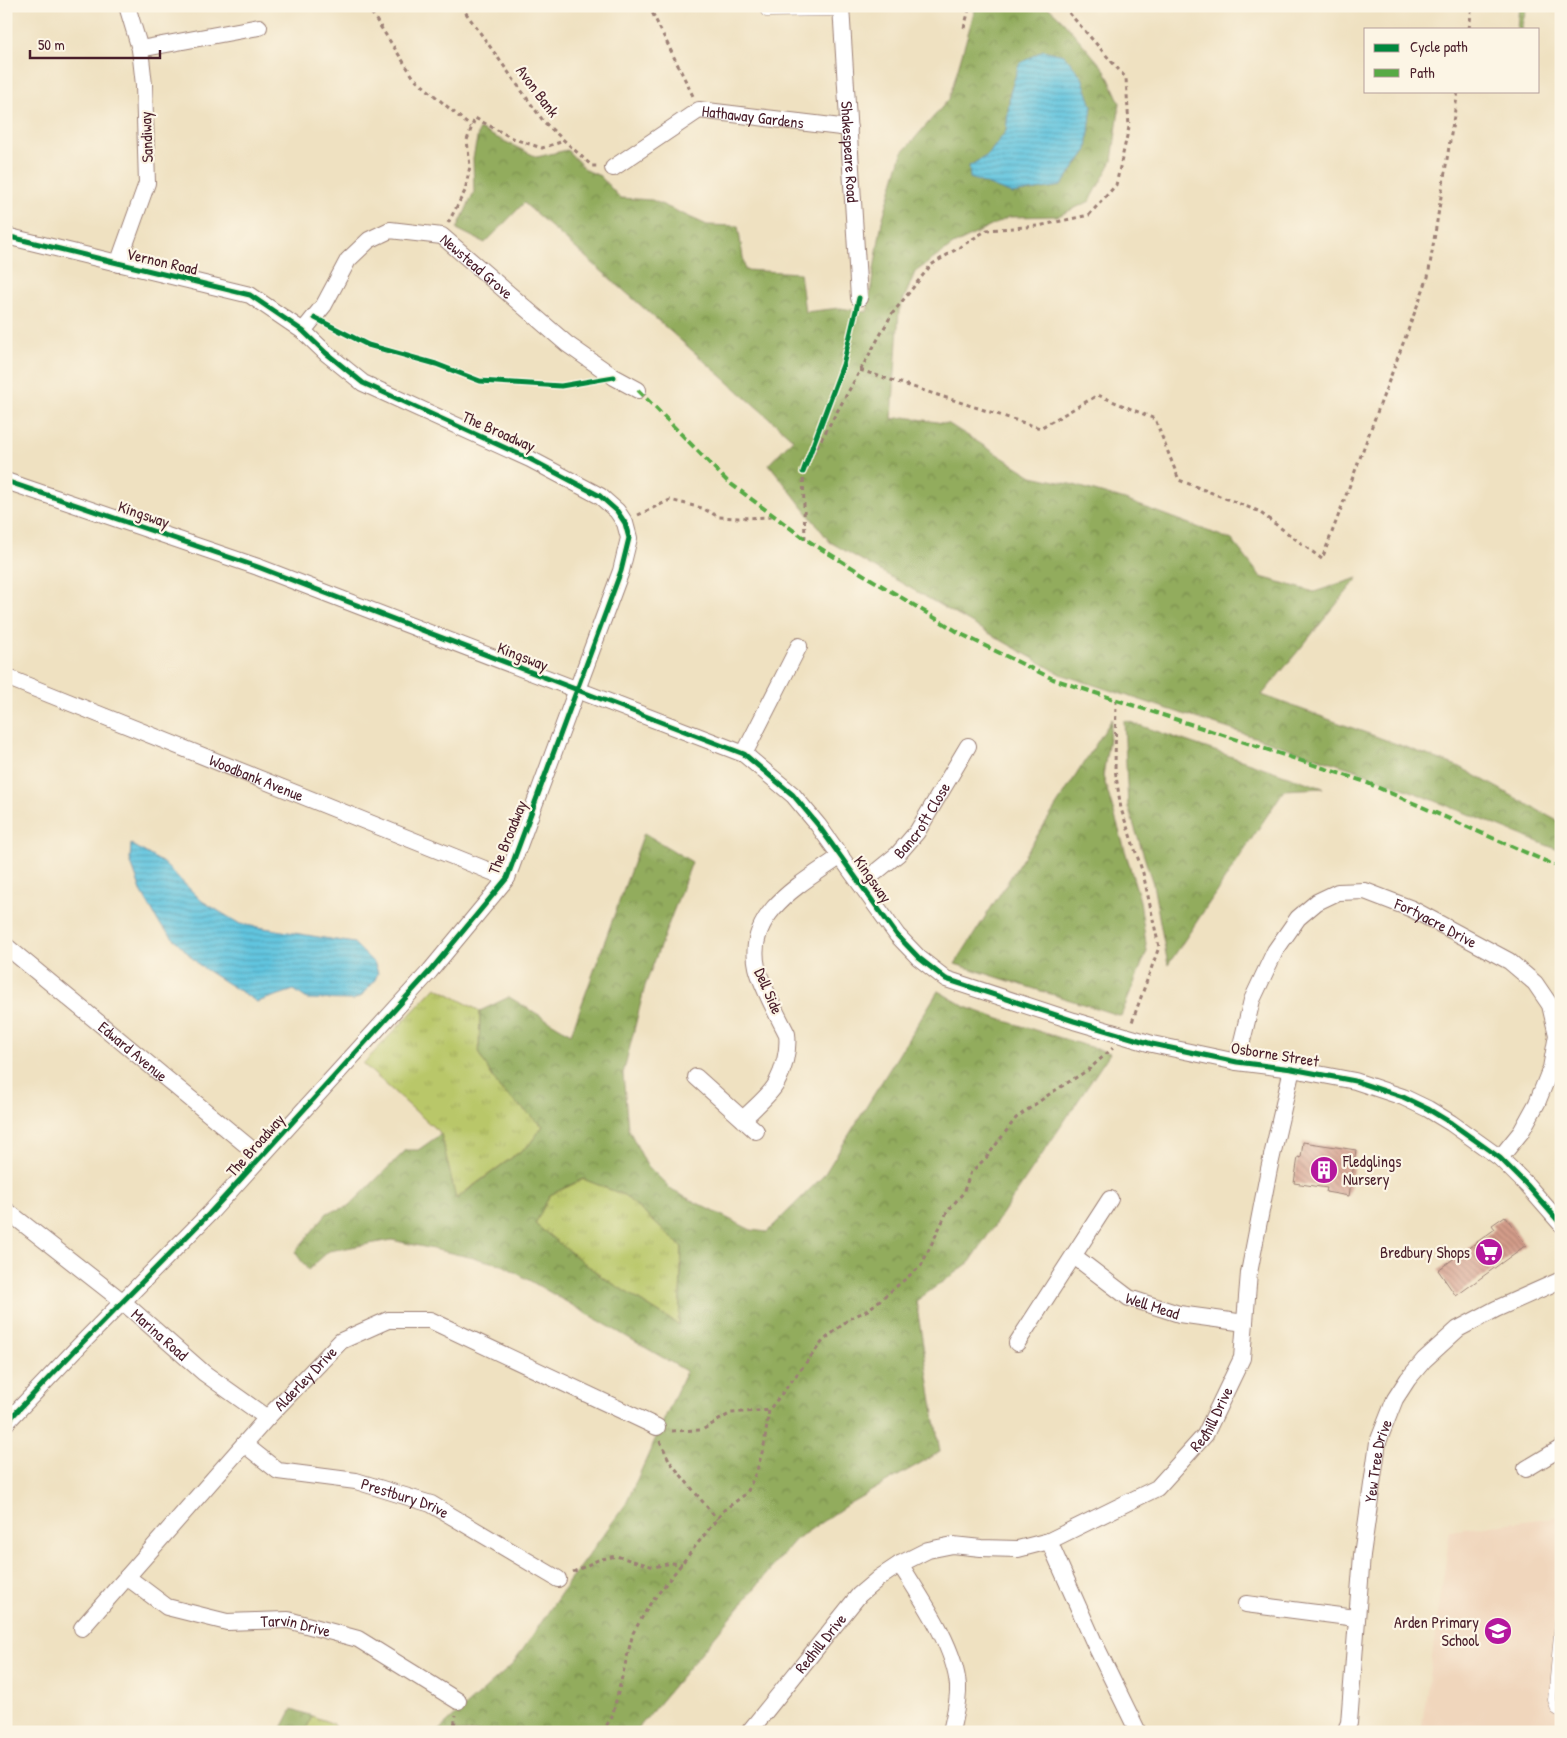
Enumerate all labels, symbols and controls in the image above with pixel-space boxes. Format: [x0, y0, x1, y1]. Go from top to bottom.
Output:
scale bar [30, 28, 160, 60]
legend [1364, 28, 1540, 92]
text: 50 m [38, 34, 65, 55]
text: Cycle path [1410, 36, 1468, 57]
street label: Avon Bank [511, 60, 565, 122]
text: Path [1410, 62, 1435, 83]
street label: Hathaway Gardens [701, 99, 805, 134]
street label: Shakespeare Road [836, 100, 864, 203]
street label: Sandiway [134, 111, 158, 163]
street label: Newstead Grove [436, 228, 518, 304]
street label: Vernon Road [124, 242, 200, 280]
street label: The Broadway [459, 405, 539, 457]
street label: Kingsway [115, 495, 173, 533]
street label: Kingsway [494, 636, 552, 676]
street label: Woodbank Avenue [206, 749, 308, 807]
street label: Bancroft Close [888, 778, 955, 863]
street label: The Broadway [482, 797, 532, 877]
street label: Kingsway [849, 851, 897, 907]
street label: Fortyacre Drive [1391, 892, 1481, 953]
street label: Dell Side [749, 965, 789, 1018]
street label: Edward Avenue [94, 1016, 173, 1087]
street label: Osborne Street [1229, 1036, 1321, 1072]
street label: The Broadway [221, 1109, 289, 1181]
place label: Fledglings Nursery [1342, 1150, 1401, 1190]
building icon: Fledglings Nursery [1309, 1155, 1339, 1185]
supermarket icon: Bredbury Shops [1474, 1237, 1504, 1267]
place label: Bredbury Shops [1380, 1241, 1470, 1263]
street label: Well Mead [1123, 1287, 1182, 1324]
street label: Marina Road [127, 1303, 193, 1365]
street label: Alderley Drive [269, 1341, 342, 1415]
street label: Redhill Drive [1184, 1382, 1238, 1456]
street label: Yew Tree Drive [1359, 1415, 1397, 1504]
street label: Prestbury Drive [359, 1472, 454, 1524]
street label: Redhill Drive [790, 1608, 852, 1678]
street label: Tarvin Drive [260, 1609, 334, 1642]
place label: Arden Primary School [1394, 1611, 1480, 1651]
school or university icon: Arden Primary School [1483, 1616, 1513, 1646]

